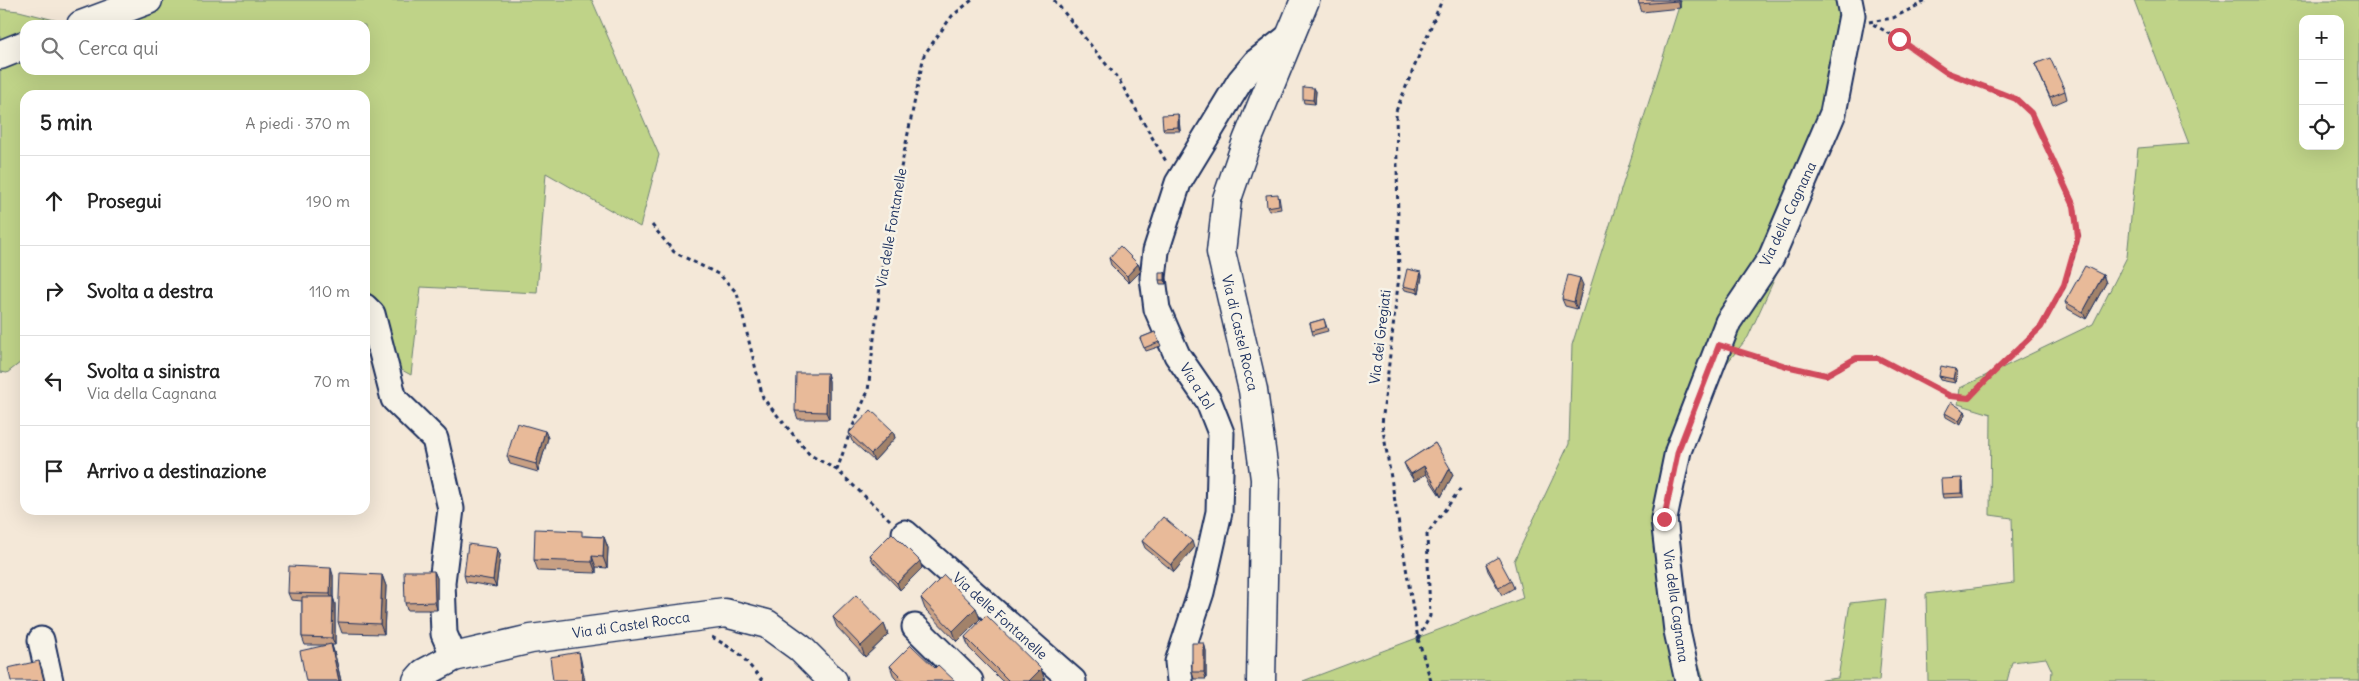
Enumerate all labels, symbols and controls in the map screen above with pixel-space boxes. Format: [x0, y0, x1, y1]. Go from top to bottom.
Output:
map controls [2299, 15, 2344, 150]
button: + [2299, 15, 2344, 60]
search box [20, 20, 370, 75]
route start [1888, 28, 1911, 51]
icon: search [38, 34, 66, 62]
text: Cerca qui [78, 36, 159, 60]
button: − [2299, 60, 2344, 105]
button: locate [2299, 105, 2344, 150]
text: 5 min [40, 109, 92, 136]
text: A piedi · 370 m [245, 113, 350, 133]
street label: Via della Cagnana [1756, 159, 1820, 269]
street label: Via delle Fontanelle [872, 167, 910, 289]
icon: ahead [40, 187, 68, 215]
text: Prosegui [87, 189, 162, 213]
text: 190 m [306, 191, 350, 211]
street label: Via di Castel Rocca [1218, 273, 1262, 393]
icon: right [40, 277, 68, 305]
text: Svolta a destra [87, 279, 213, 303]
text: 110 m [309, 281, 350, 301]
street label: Via dei Gregiati [1365, 289, 1395, 385]
text: Svolta a sinistra [87, 359, 220, 383]
street label: Via a Iol [1176, 359, 1218, 413]
icon: left [40, 367, 68, 395]
text: 70 m [314, 371, 350, 391]
text: Via della Cagnana [87, 383, 217, 403]
icon: arrive [40, 457, 68, 485]
text: Arrivo a destinazione [87, 459, 266, 483]
route end [1653, 508, 1676, 531]
street label: Via della Cagnana [1659, 549, 1693, 663]
street label: Via delle Fontanelle [949, 569, 1051, 663]
street label: Via di Castel Rocca [571, 608, 691, 642]

